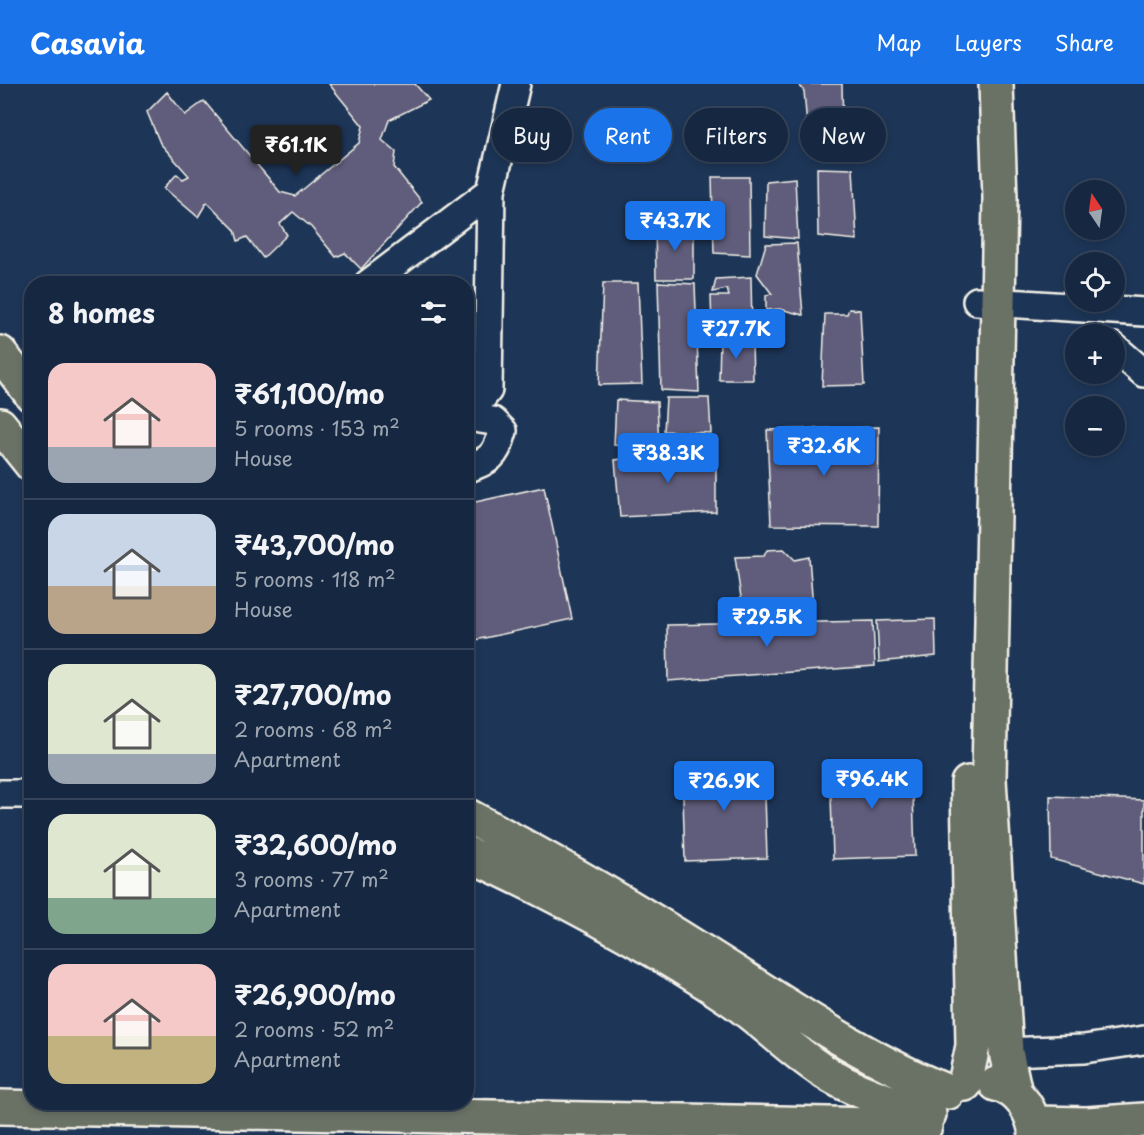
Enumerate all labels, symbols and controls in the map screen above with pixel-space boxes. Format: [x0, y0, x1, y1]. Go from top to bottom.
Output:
text: Casavia [30, 21, 145, 64]
text: Map [877, 26, 921, 58]
text: Layers [954, 26, 1022, 58]
text: Share [1055, 26, 1114, 58]
chip: Buy [492, 108, 572, 162]
chip: Rent [584, 108, 672, 162]
chip: Filters [684, 108, 788, 162]
chip: New [800, 108, 886, 162]
pin: ₹61.1K [247, 125, 345, 176]
text: ₹61.1K [264, 129, 328, 159]
north arrow [1065, 180, 1125, 240]
map controls [1065, 180, 1125, 456]
pin: ₹43.7K [626, 201, 724, 252]
text: ₹43.7K [639, 205, 711, 235]
button: locate [1065, 252, 1125, 312]
text: 8 homes [48, 293, 155, 332]
icon: filters [417, 296, 450, 329]
pin: ₹27.7K [687, 309, 785, 360]
text: ₹27.7K [701, 313, 771, 343]
button: + [1065, 324, 1125, 384]
text: ₹61,100/mo [234, 374, 384, 413]
icon: home [96, 387, 168, 459]
button: − [1065, 396, 1125, 456]
text: 5 rooms · 153 m² [234, 413, 400, 443]
pin: ₹32.6K [775, 426, 873, 477]
text: ₹32.6K [787, 430, 861, 460]
pin: ₹38.3K [619, 433, 717, 484]
text: ₹38.3K [632, 437, 704, 467]
text: House [234, 443, 293, 473]
text: ₹43,700/mo [234, 525, 394, 564]
icon: home [96, 538, 168, 610]
text: 5 rooms · 118 m² [234, 564, 396, 594]
text: House [234, 594, 293, 624]
pin: ₹29.5K [718, 597, 816, 648]
text: ₹29.5K [732, 601, 802, 631]
text: ₹27,700/mo [234, 675, 391, 714]
icon: home [96, 688, 168, 760]
text: 2 rooms · 68 m² [234, 714, 393, 744]
text: Apartment [234, 744, 341, 774]
pin: ₹96.4K [823, 759, 921, 810]
pin: ₹26.9K [675, 761, 773, 812]
text: ₹96.4K [836, 763, 908, 793]
text: ₹26.9K [688, 765, 760, 795]
text: ₹32,600/mo [234, 825, 397, 864]
icon: home [96, 838, 168, 910]
text: 3 rooms · 77 m² [234, 864, 389, 894]
text: Apartment [234, 894, 341, 924]
text: ₹26,900/mo [234, 975, 396, 1014]
icon: home [96, 988, 168, 1060]
text: 2 rooms · 52 m² [234, 1014, 394, 1044]
text: Apartment [234, 1044, 341, 1074]

